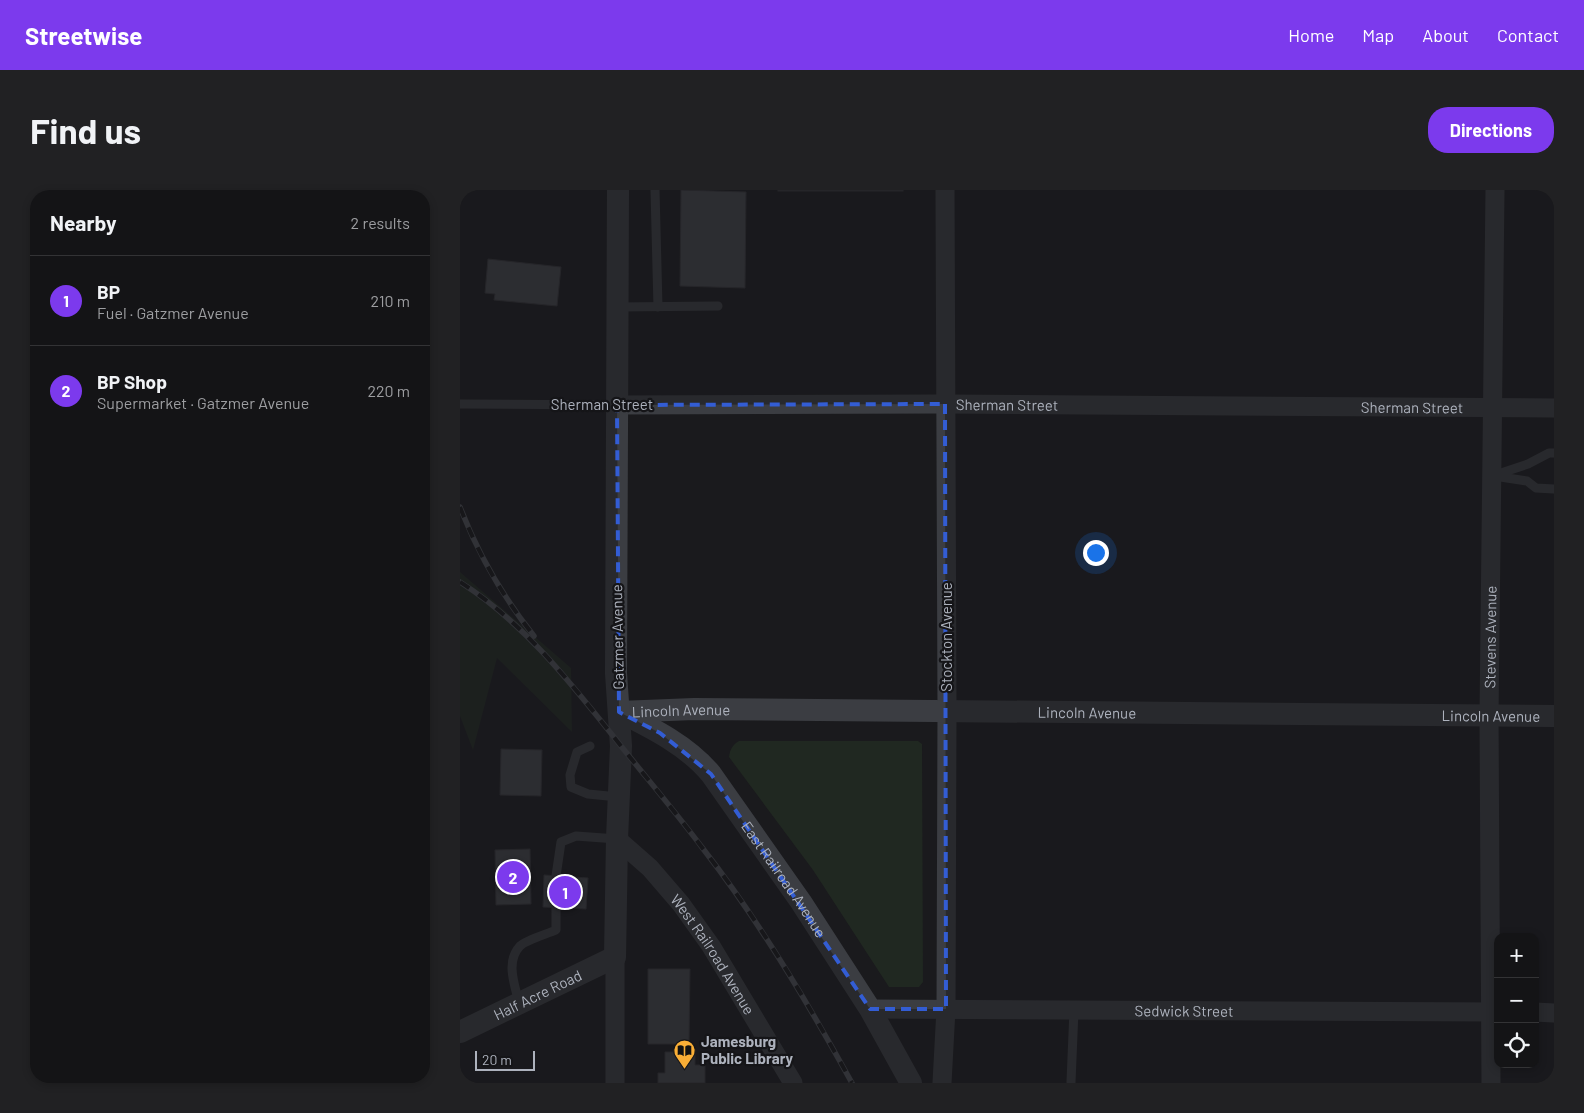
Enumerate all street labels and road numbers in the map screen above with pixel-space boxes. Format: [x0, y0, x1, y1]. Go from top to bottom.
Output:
street label: Sherman Street [551, 395, 653, 413]
street label: Sherman Street [956, 395, 1058, 414]
street label: Sherman Street [1361, 398, 1463, 416]
street label: Stockton Avenue [937, 582, 955, 692]
street label: Gatzmer Avenue [607, 584, 627, 690]
street label: Stevens Avenue [1480, 586, 1499, 688]
street label: Lincoln Avenue [631, 700, 730, 720]
street label: Lincoln Avenue [1038, 703, 1136, 722]
street label: Lincoln Avenue [1442, 706, 1540, 725]
street label: East Railroad Avenue [738, 818, 830, 940]
street label: West Railroad Avenue [667, 890, 759, 1018]
street label: Half Acre Road [490, 966, 584, 1023]
street label: Sedwick Street [1134, 1001, 1234, 1020]

